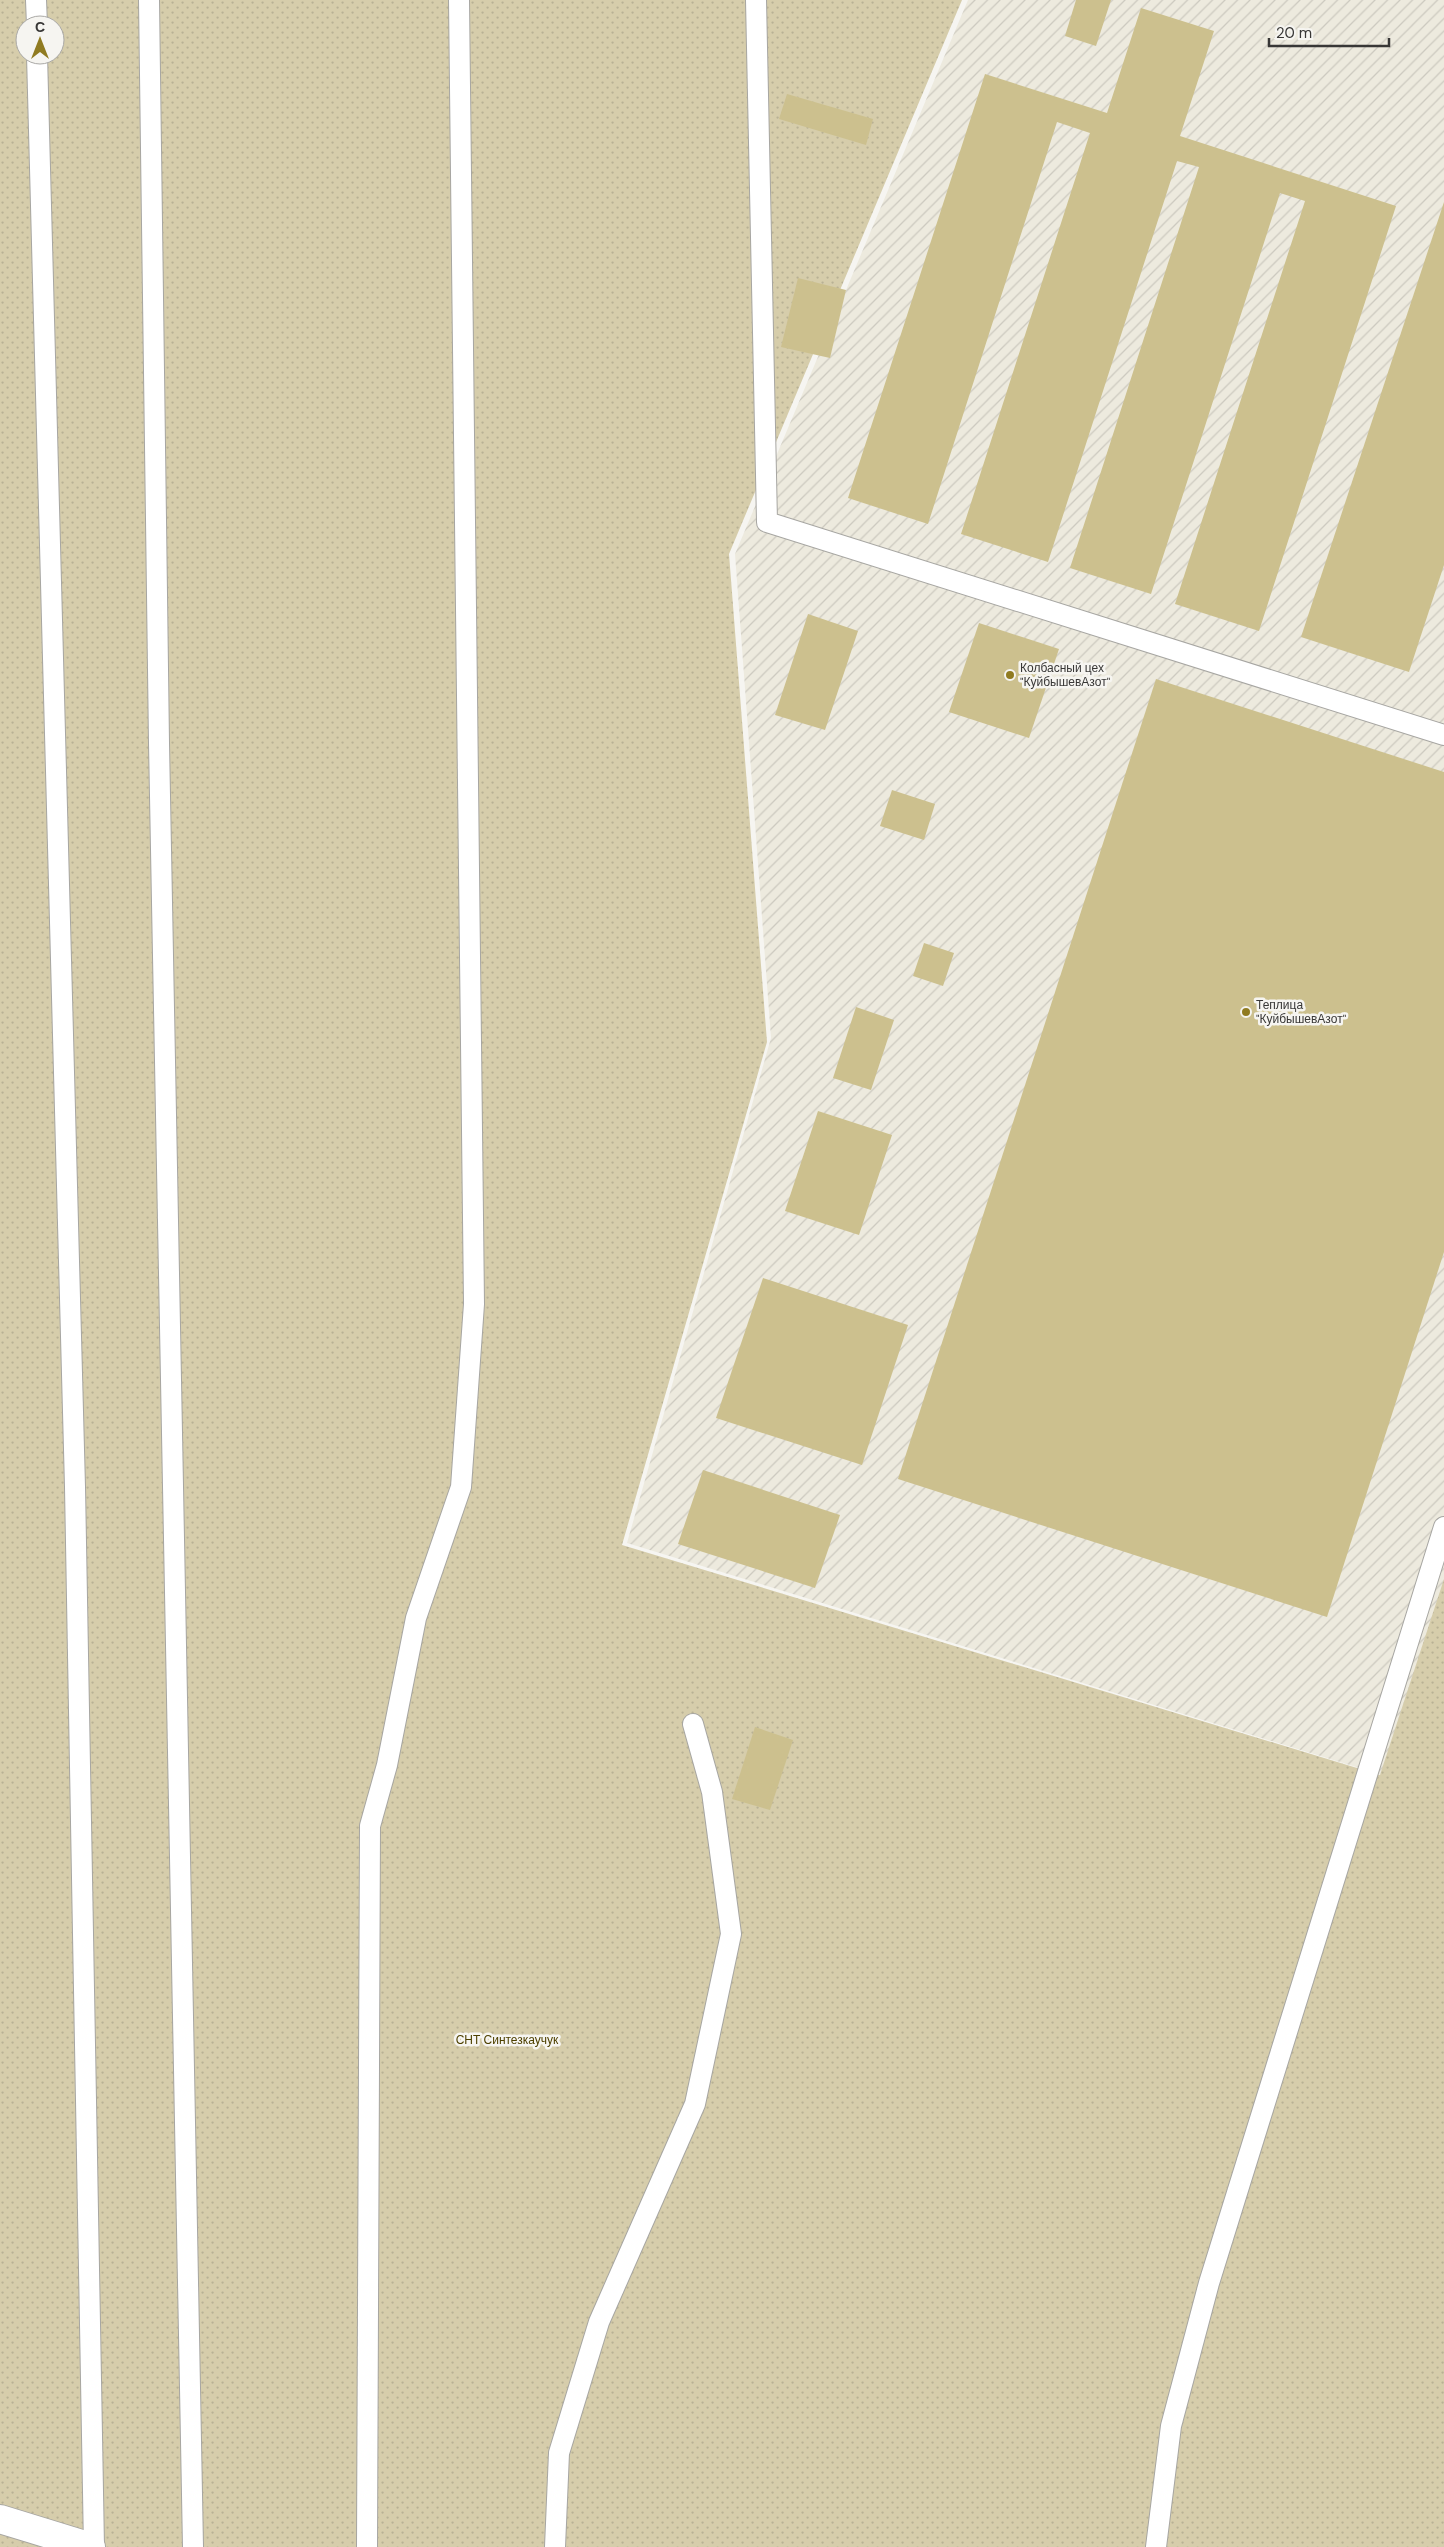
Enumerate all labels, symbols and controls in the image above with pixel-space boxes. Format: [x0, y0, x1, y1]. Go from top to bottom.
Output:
north arrow [15, 15, 65, 65]
scale bar [1269, 15, 1389, 47]
text: С [35, 18, 45, 36]
text: 20 m [1276, 23, 1312, 43]
place label: Колбасный цех "КуйбышевАзот" [1020, 660, 1111, 690]
marker: Колбасный цех "КуйбышевАзот" [1004, 669, 1016, 681]
place label: Теплица "КуйбышевАзот" [1256, 997, 1347, 1027]
marker: Теплица "КуйбышевАзот" [1240, 1006, 1252, 1018]
park label: СНТ Синтезкаучук [456, 2032, 559, 2048]

